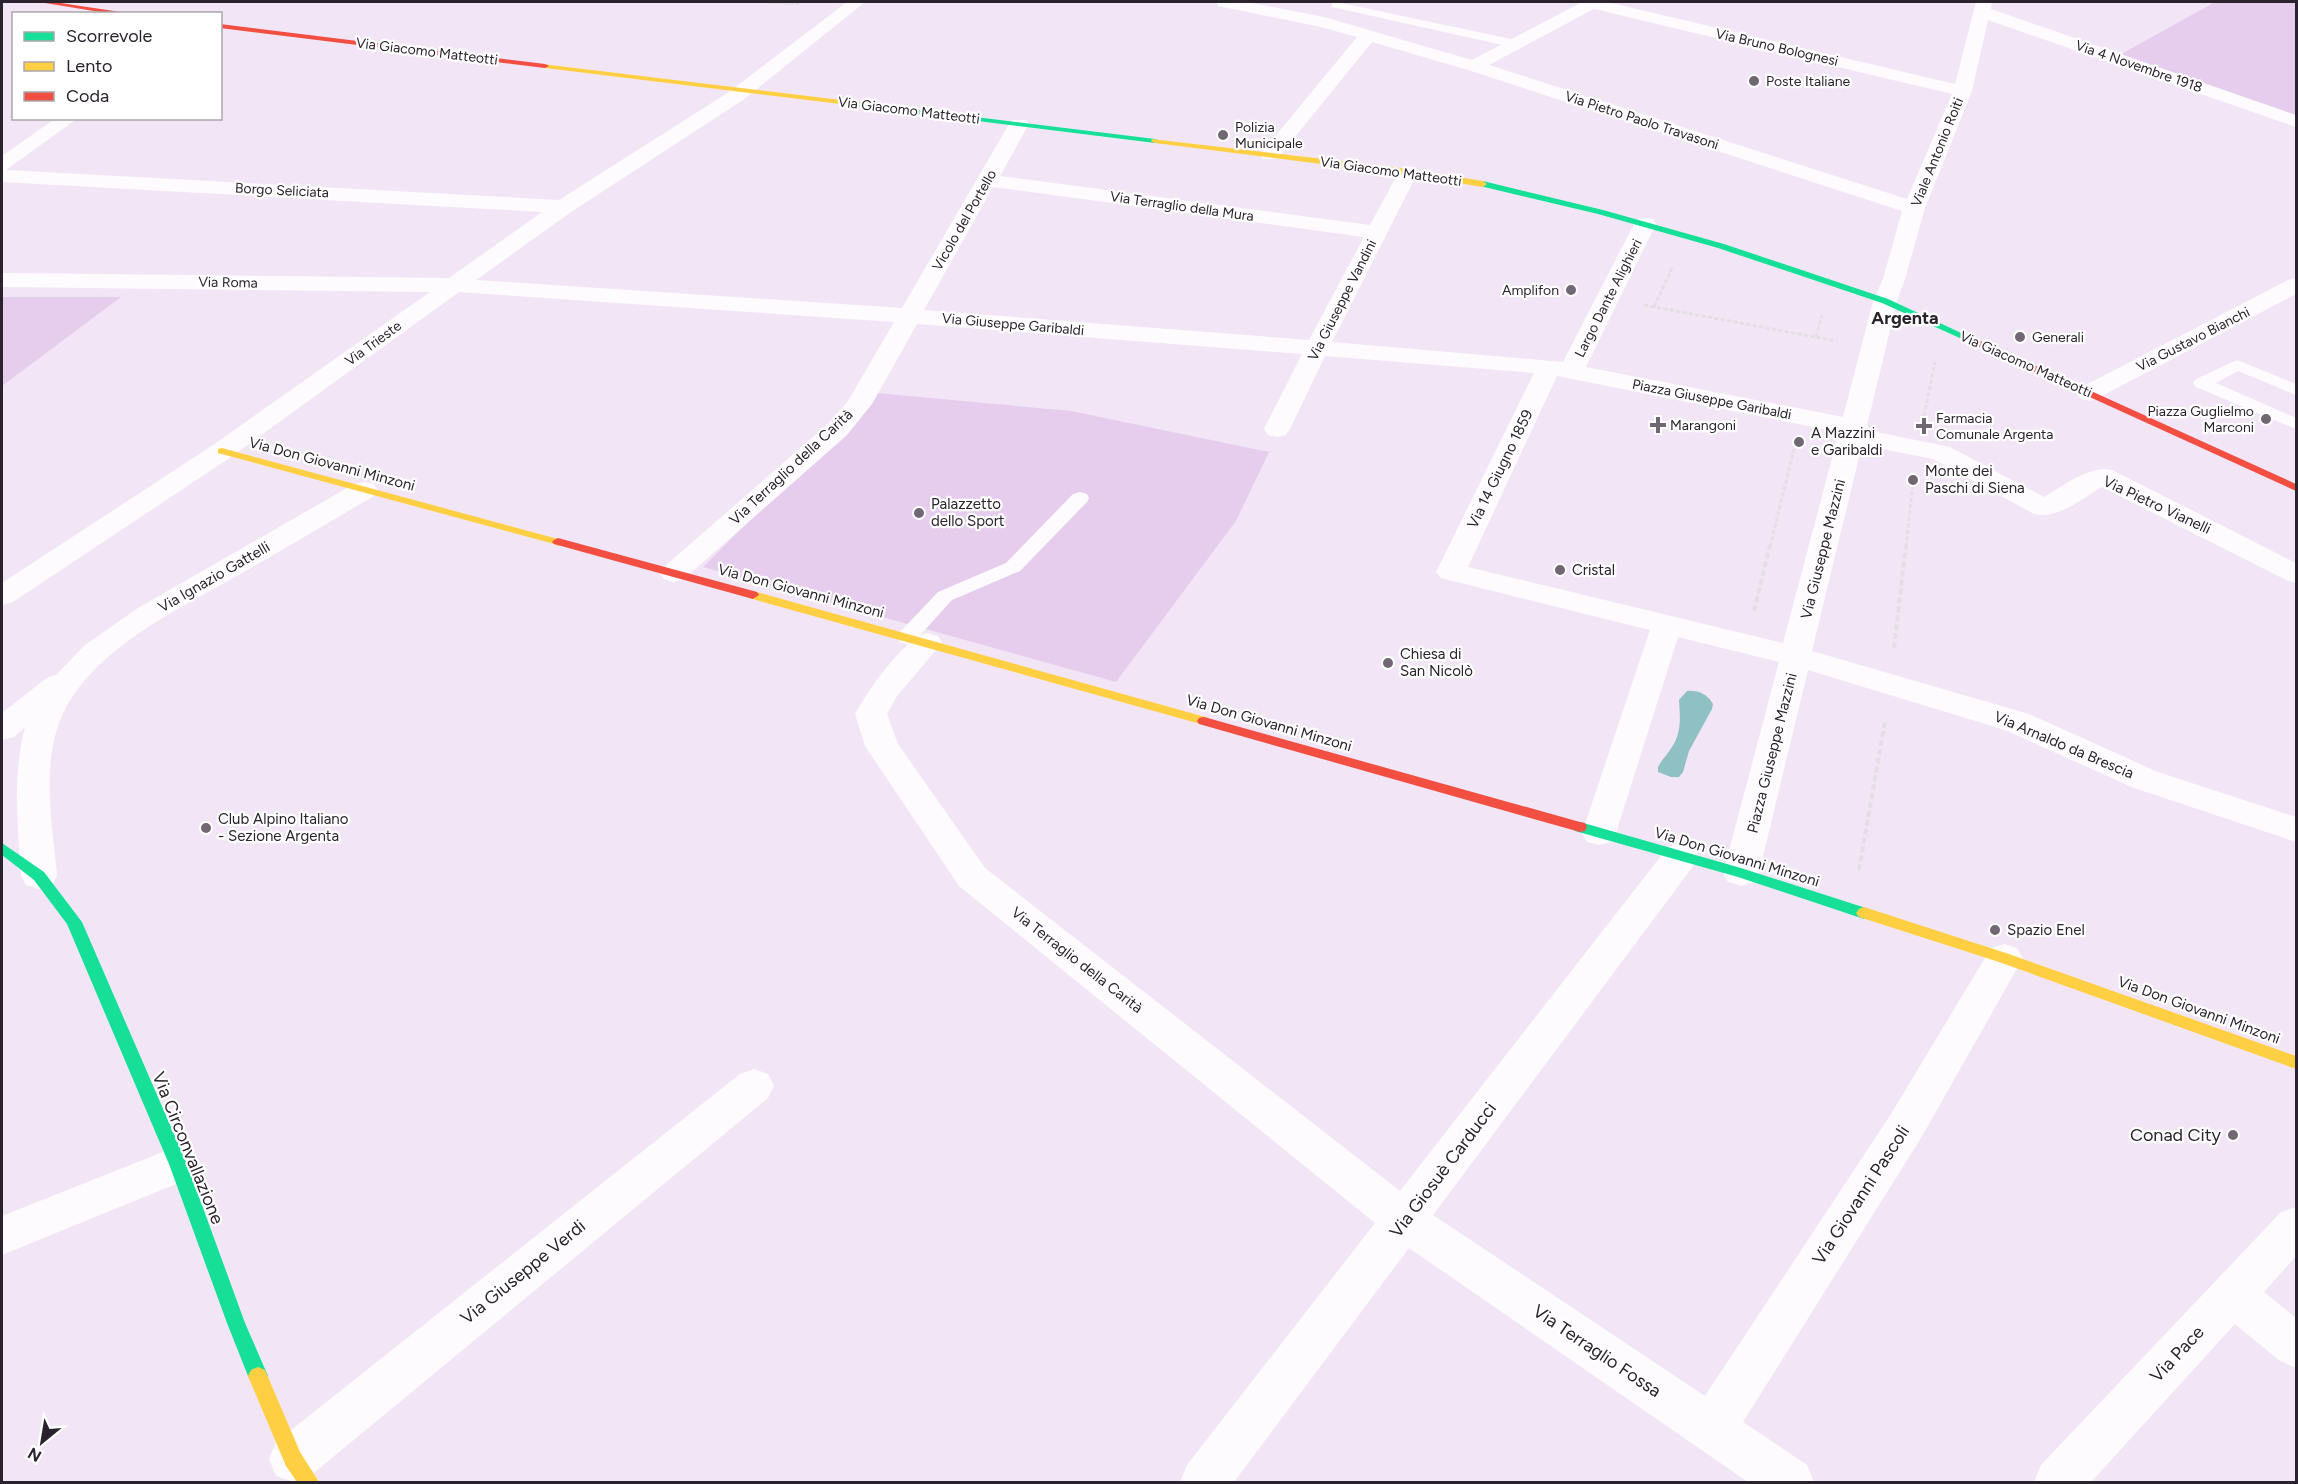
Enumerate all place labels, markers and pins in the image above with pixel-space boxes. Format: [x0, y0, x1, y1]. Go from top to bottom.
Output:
place label: Poste Italiane [1766, 73, 1850, 90]
marker: Poste Italiane [1747, 74, 1761, 88]
place label: Polizia Municipale [1235, 119, 1303, 152]
marker: Polizia Municipale [1216, 128, 1230, 142]
place label: Amplifon [1502, 282, 1559, 299]
marker: Amplifon [1564, 283, 1578, 297]
place label: Generali [2032, 329, 2084, 346]
marker: Generali [2013, 330, 2027, 344]
place label: Piazza Guglielmo Marconi [2147, 403, 2254, 436]
place label: Farmacia Comunale Argenta [1936, 410, 2053, 443]
marker: Piazza Guglielmo Marconi [2259, 412, 2273, 426]
place label: Marangoni [1670, 417, 1736, 434]
marker: Marangoni [1651, 418, 1665, 432]
marker: Farmacia Comunale Argenta [1917, 419, 1931, 433]
place label: A Mazzini e Garibaldi [1811, 424, 1883, 459]
marker: A Mazzini e Garibaldi [1792, 435, 1806, 449]
place label: Monte dei Paschi di Siena [1925, 462, 2025, 497]
marker: Monte dei Paschi di Siena [1906, 473, 1920, 487]
place label: Palazzetto dello Sport [931, 495, 1005, 530]
marker: Palazzetto dello Sport [912, 506, 926, 520]
place label: Cristal [1572, 561, 1615, 579]
marker: Cristal [1553, 563, 1567, 577]
place label: Chiesa di San Nicolò [1400, 645, 1473, 680]
marker: Chiesa di San Nicolò [1381, 656, 1395, 670]
place label: Club Alpino Italiano - Sezione Argenta [218, 810, 349, 845]
marker: Club Alpino Italiano - Sezione Argenta [199, 821, 213, 835]
place label: Spazio Enel [2007, 921, 2085, 939]
marker: Spazio Enel [1988, 923, 2002, 937]
place label: Conad City [2130, 1124, 2222, 1146]
marker: Conad City [2226, 1128, 2240, 1142]

